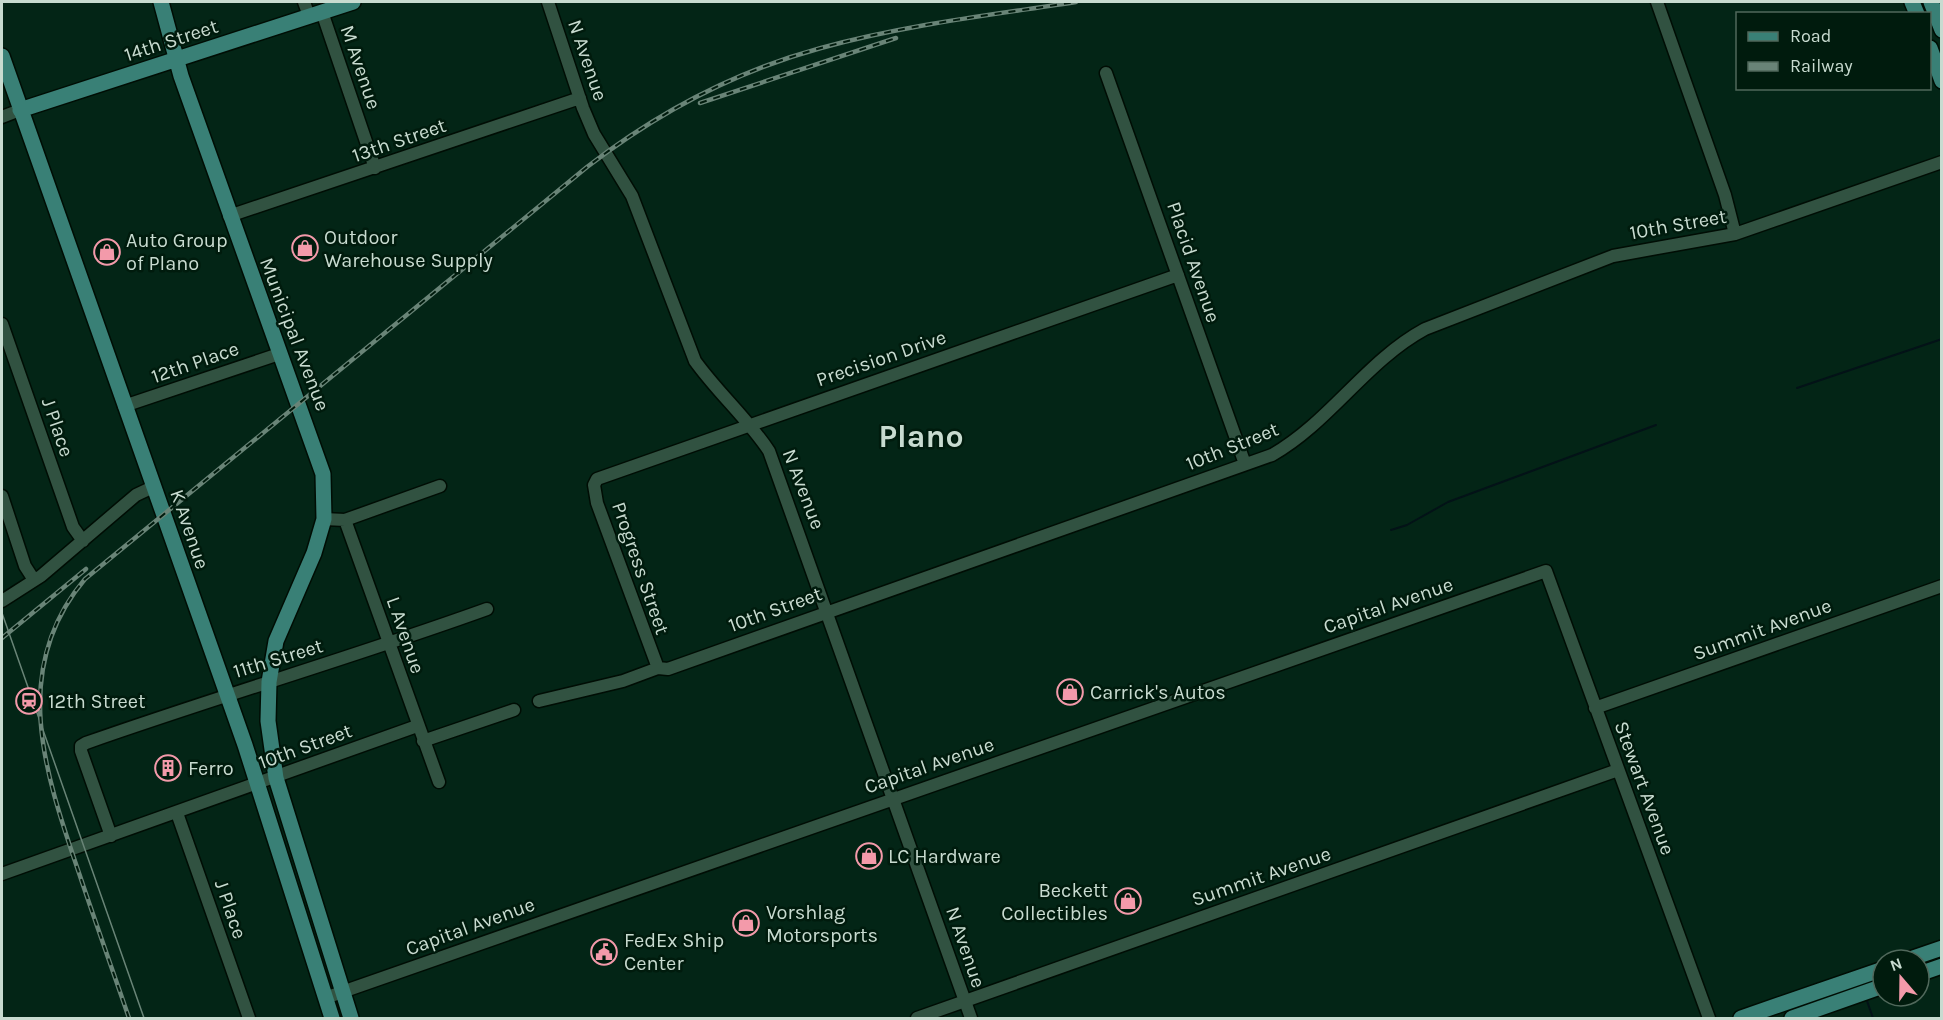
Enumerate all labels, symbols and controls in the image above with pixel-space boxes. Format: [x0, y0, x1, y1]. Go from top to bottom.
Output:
legend [1736, 12, 1931, 90]
street label: 14th Street [121, 14, 221, 66]
street label: N Avenue [563, 17, 612, 104]
street label: M Avenue [335, 22, 386, 112]
text: Road [1790, 25, 1831, 47]
text: Railway [1790, 55, 1853, 77]
street label: 13th Street [349, 114, 450, 167]
street label: Placid Avenue [1162, 199, 1225, 326]
street label: 10th Street [1628, 205, 1729, 244]
place label: Outdoor Warehouse Supply [324, 226, 493, 272]
place label: Auto Group of Plano [126, 229, 228, 275]
shop icon: Outdoor Warehouse Supply [290, 233, 320, 263]
shop icon: Auto Group of Plano [92, 237, 122, 267]
street label: Municipal Avenue [255, 254, 334, 414]
street label: Precision Drive [813, 325, 949, 391]
street label: 12th Place [148, 337, 242, 388]
street label: J Place [37, 395, 78, 460]
street label: 10th Street [1183, 417, 1282, 475]
district label: Plano [878, 418, 964, 455]
street label: N Avenue [778, 446, 829, 533]
street label: K Avenue [165, 486, 214, 572]
street label: Progress Street [607, 499, 674, 638]
street label: Capital Avenue [1320, 573, 1456, 638]
street label: 10th Street [725, 582, 825, 637]
street label: L Avenue [382, 594, 429, 677]
street label: Summit Avenue [1690, 594, 1835, 665]
street label: 11th Street [231, 634, 326, 683]
shop icon: Carrick's Autos [1055, 677, 1085, 707]
place label: Carrick's Autos [1090, 681, 1226, 704]
station icon: 12th Street [14, 686, 44, 716]
place label: 12th Street [48, 690, 146, 713]
street label: Stewart Avenue [1610, 718, 1679, 858]
street label: 10th Street [255, 719, 355, 774]
street label: Capital Avenue [861, 733, 997, 798]
building icon: Ferro [153, 753, 183, 783]
place label: Ferro [188, 757, 234, 780]
shop icon: LC Hardware [854, 841, 884, 871]
street label: Summit Avenue [1189, 842, 1334, 911]
place label: LC Hardware [888, 845, 1001, 868]
street label: J Place [210, 877, 251, 942]
place label: Beckett Collectibles [1001, 879, 1108, 925]
shop icon: Beckett Collectibles [1113, 886, 1143, 916]
street label: Capital Avenue [403, 892, 538, 960]
place label: Vorshlag Motorsports [766, 901, 878, 947]
street label: N Avenue [941, 904, 990, 991]
shop icon: Vorshlag Motorsports [731, 908, 761, 938]
place label: FedEx Ship Center [624, 929, 724, 975]
public building icon: FedEx Ship Center [589, 937, 619, 967]
north arrow [1871, 948, 1931, 1008]
text: N [1887, 953, 1905, 975]

